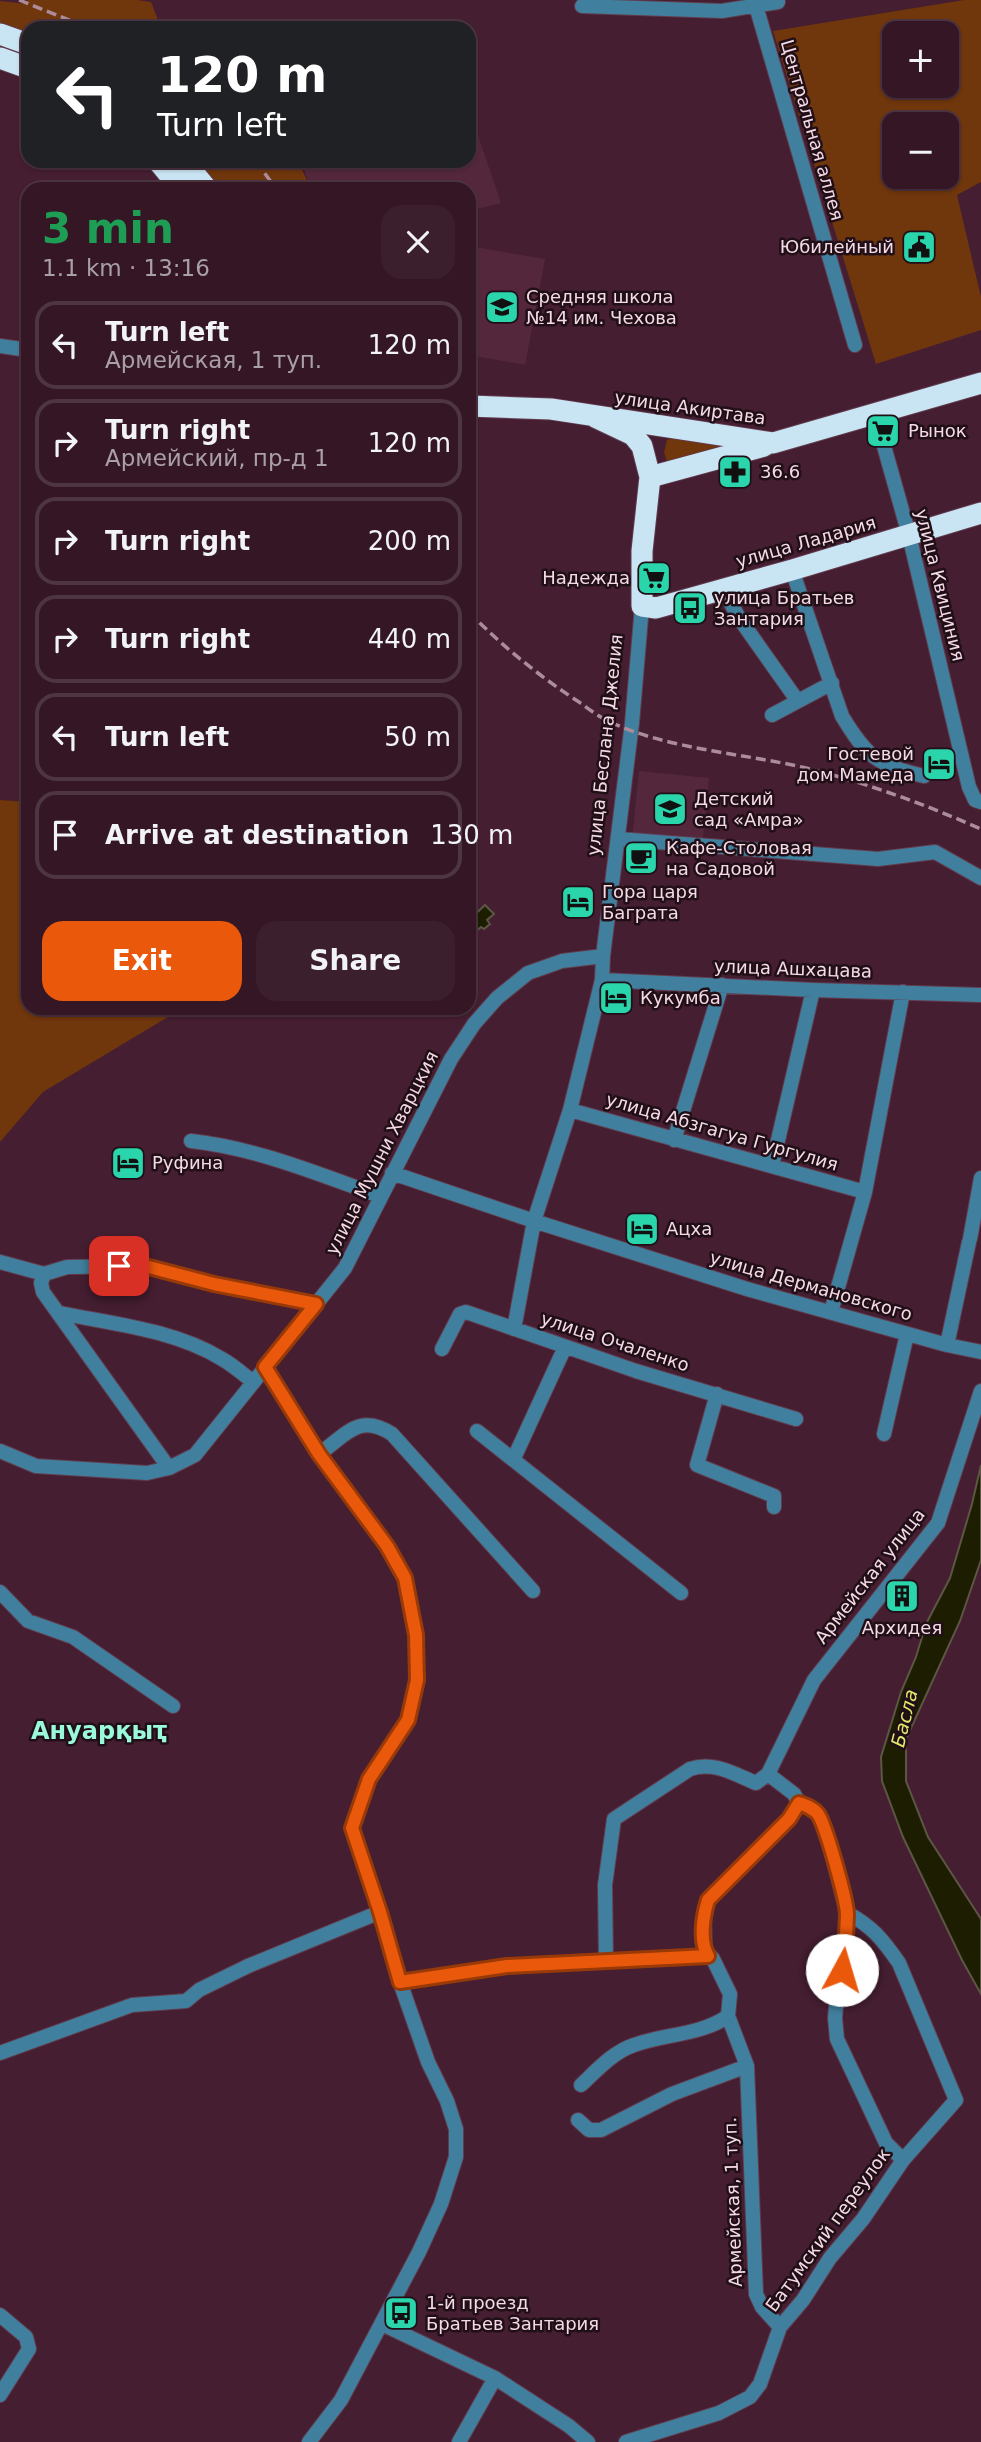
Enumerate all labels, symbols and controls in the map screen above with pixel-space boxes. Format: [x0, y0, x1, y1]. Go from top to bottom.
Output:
map controls [882, 21, 959, 189]
button: + [882, 21, 959, 98]
street label: Центральная аллея [777, 37, 848, 223]
text: 120 m [157, 47, 327, 104]
icon: left [42, 49, 133, 140]
text: Turn left [157, 106, 287, 144]
button: − [882, 112, 959, 189]
text: 3 min [42, 204, 174, 253]
button: close [381, 205, 455, 279]
public building icon: Юбилейный [900, 228, 938, 266]
place label: Юбилейный [780, 236, 894, 257]
text: 1.1 km · 13:16 [42, 255, 210, 281]
place label: Средняя школа №14 им. Чехова [526, 286, 677, 328]
school or university icon: Средняя школа №14 им. Чехова [483, 288, 521, 326]
text: Turn left [105, 317, 229, 347]
icon: left [46, 326, 84, 364]
text: 120 m [368, 330, 451, 360]
text: Армейская, 1 туп. [105, 347, 322, 373]
street label: улица Акиртава [613, 387, 767, 429]
supermarket icon: Рынок [864, 412, 902, 450]
text: Turn right [105, 415, 250, 445]
place label: Рынок [908, 420, 967, 441]
icon: right [46, 424, 84, 462]
text: 120 m [368, 428, 451, 458]
text: Армейский, пр-д 1 [105, 445, 329, 471]
pharmacy icon: 36.6 [716, 453, 754, 491]
place label: 36.6 [760, 461, 800, 482]
street label: улица Квициния [911, 507, 970, 663]
street label: улица Ладария [733, 511, 878, 572]
icon: right [46, 522, 84, 560]
text: Turn right [105, 526, 250, 556]
text: 200 m [368, 526, 451, 556]
supermarket icon: Надежда [635, 559, 673, 597]
place label: Надежда [542, 567, 630, 588]
place label: улица Братьев Зантария [714, 587, 854, 629]
bus stop icon: улица Братьев Зантария [671, 589, 709, 627]
icon: right [46, 620, 84, 658]
text: Turn right [105, 624, 250, 654]
text: 440 m [368, 624, 451, 654]
street label: улица Беслана Джелия [582, 633, 627, 857]
icon: left [46, 718, 84, 756]
text: Turn left [105, 722, 229, 752]
text: 50 m [384, 722, 451, 752]
place label: Гостевой дом Мамеда [797, 743, 914, 785]
hotel icon: Гостевой дом Мамеда [920, 745, 958, 783]
place label: Детский сад «Амра» [694, 788, 803, 830]
school or university icon: Детский сад «Амра» [651, 790, 689, 828]
icon: arrive [46, 816, 84, 854]
text: Arrive at destination [105, 820, 409, 850]
text: 130 m [430, 820, 513, 850]
place label: Кафе-Столовая на Садовой [666, 837, 812, 879]
cafe icon: Кафе-Столовая на Садовой [622, 839, 660, 877]
place label: Гора царя Баграта [602, 881, 698, 923]
hotel icon: Гора царя Баграта [559, 883, 597, 921]
button: Exit [42, 921, 242, 1001]
button: Share [256, 921, 455, 1001]
street label: улица Ашхацава [714, 955, 872, 982]
hotel icon: Кукумба [597, 979, 635, 1017]
place label: Кукумба [640, 987, 721, 1008]
street label: улица Мушни Хварцкия [321, 1047, 442, 1258]
street label: улица Абзгагуа Гургулия [604, 1088, 841, 1175]
hotel icon: Руфина [109, 1144, 147, 1182]
place label: Руфина [152, 1152, 223, 1173]
hotel icon: Ацха [623, 1210, 661, 1248]
place label: Ацха [666, 1218, 712, 1239]
pin [89, 1236, 149, 1296]
icon: arrive [100, 1247, 138, 1285]
street label: улица Дермановского [707, 1247, 915, 1325]
street label: улица Очаленко [538, 1308, 692, 1375]
street label: Армейская улица [810, 1504, 929, 1647]
building icon: Архидея [883, 1577, 921, 1615]
place label: Архидея [862, 1617, 942, 1638]
water label: Басла [886, 1687, 922, 1749]
district label: Ануарқыҭ [31, 1717, 167, 1745]
position arrow [805, 1933, 879, 2007]
street label: Армейская, 1 туп. [719, 2117, 746, 2287]
street label: Батумский переулок [761, 2144, 894, 2316]
place label: 1-й проезд Братьев Зантария [426, 2292, 599, 2334]
bus stop icon: 1-й проезд Братьев Зантария [382, 2294, 420, 2332]

